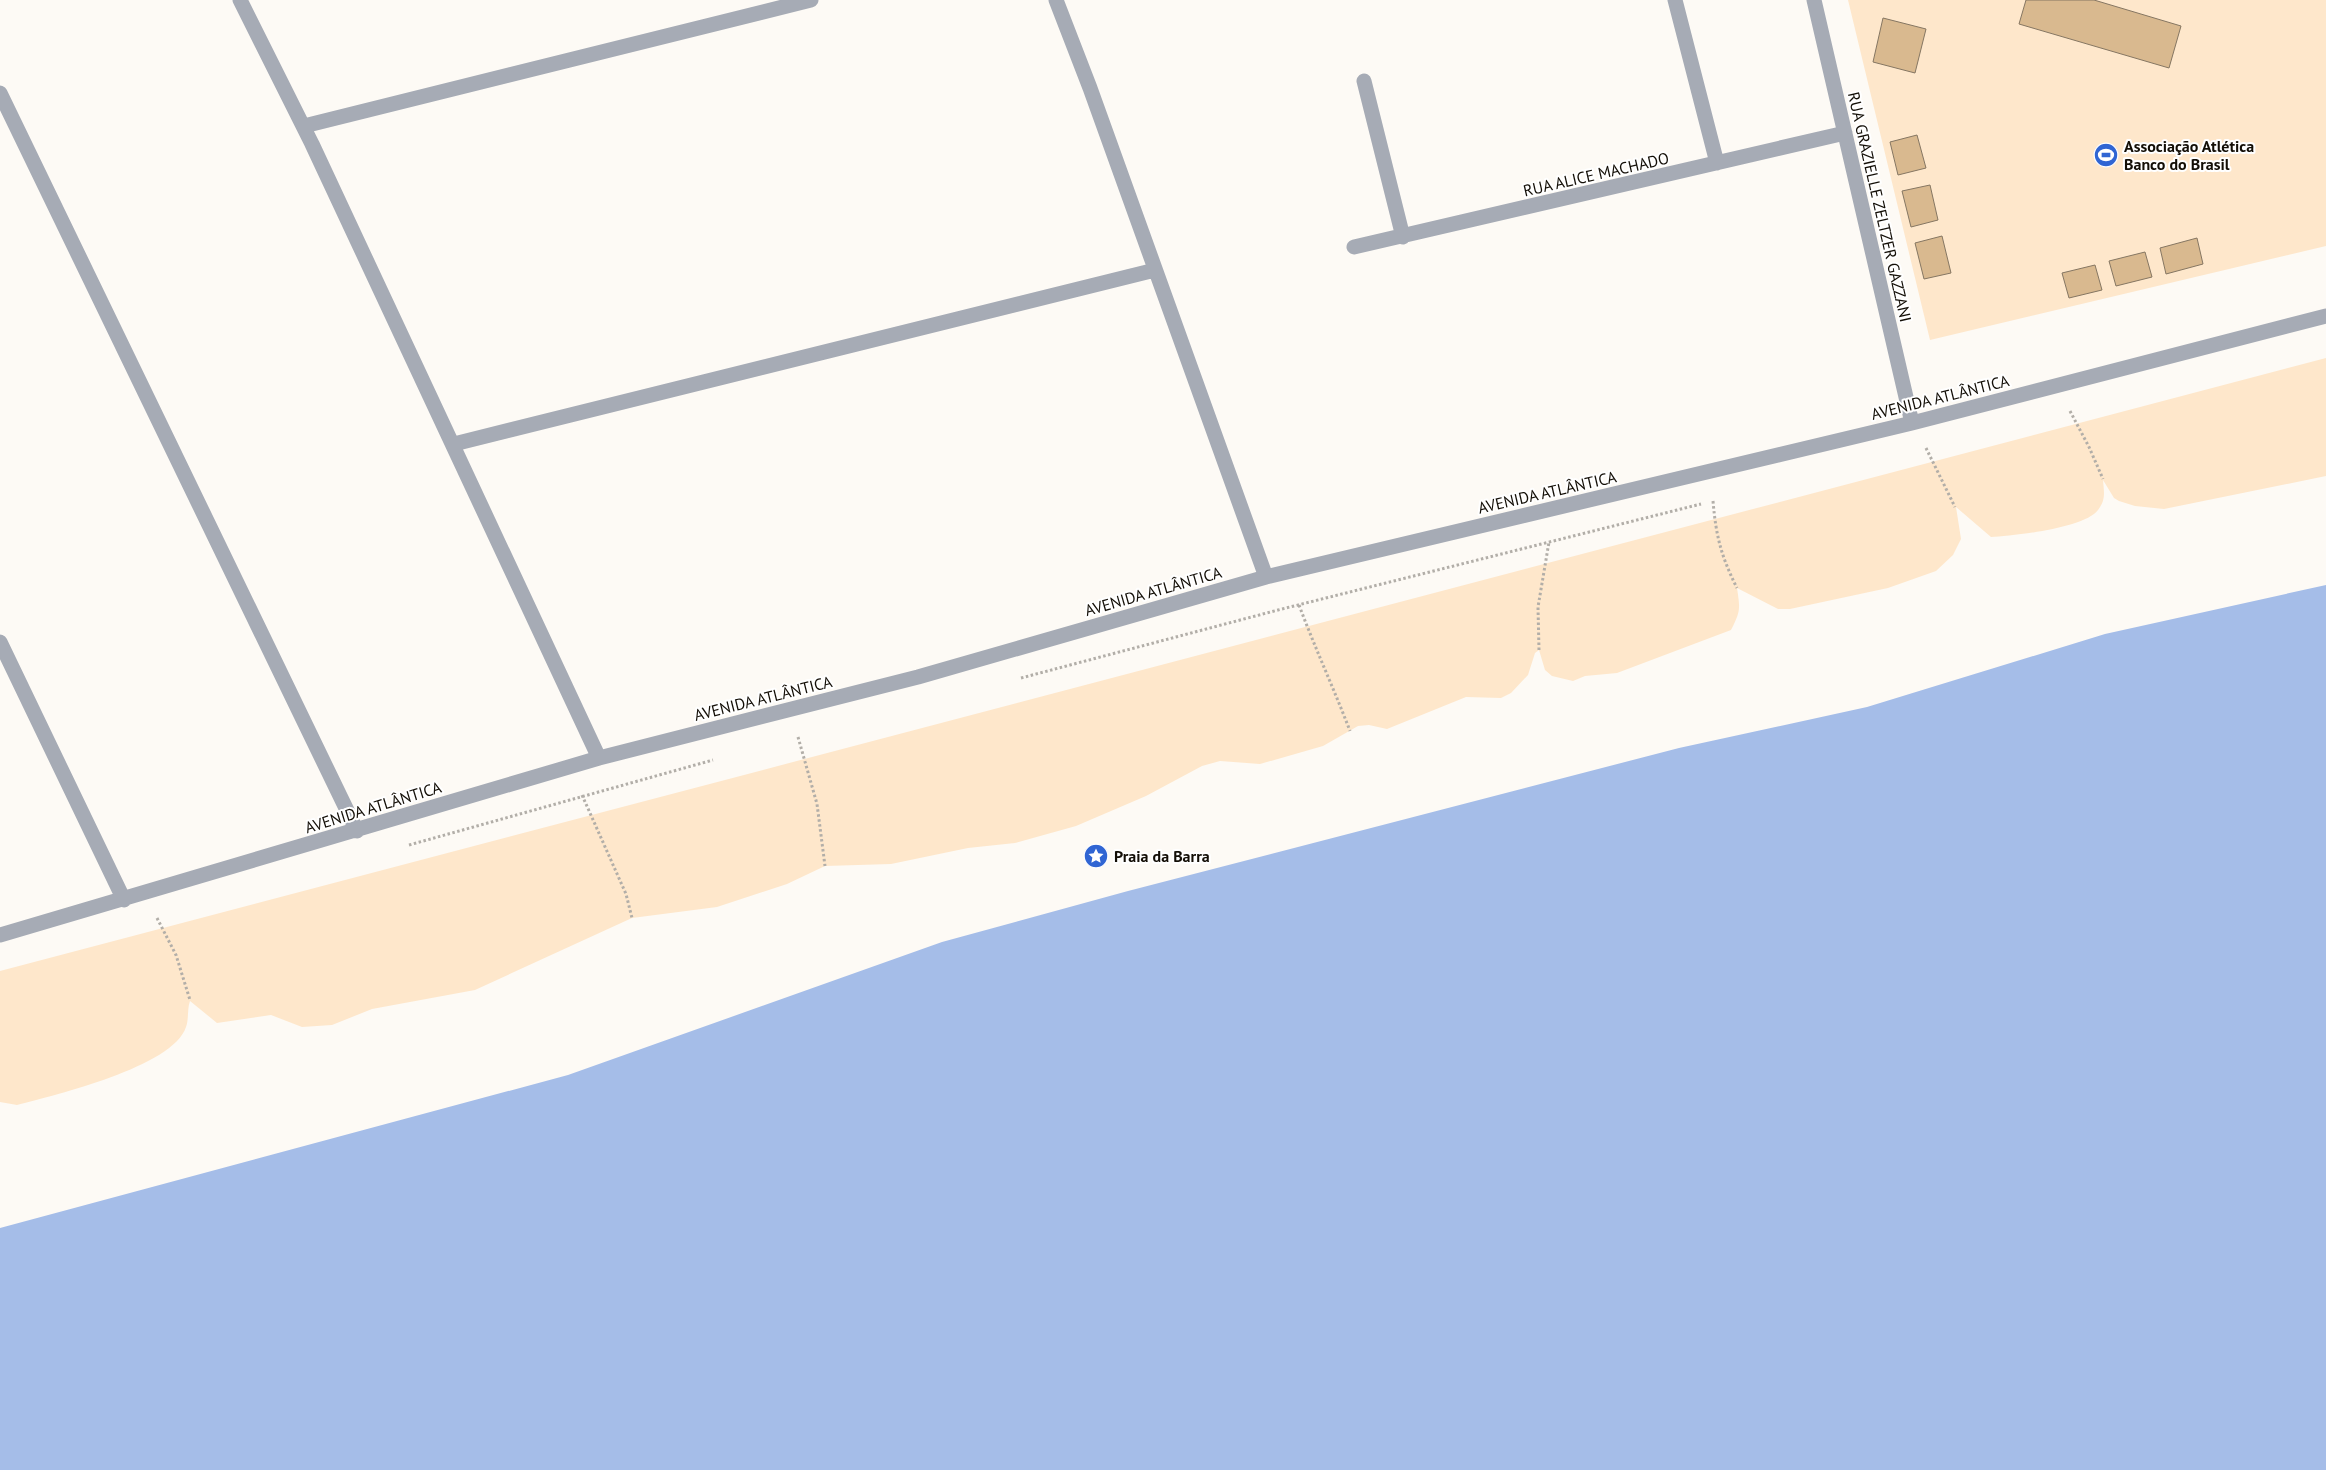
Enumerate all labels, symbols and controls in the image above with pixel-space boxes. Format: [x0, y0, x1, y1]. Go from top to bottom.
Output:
street label: RUA GRAZIELLE ZELTZER GAZZANI [1844, 90, 1916, 324]
place label: Associação Atlética Banco do Brasil [2124, 136, 2254, 174]
sports icon: Associação Atlética Banco do Brasil [2093, 142, 2119, 168]
street label: RUA ALICE MACHADO [1521, 147, 1671, 200]
street label: AVENIDA ATLÂNTICA [1869, 370, 2012, 424]
street label: AVENIDA ATLÂNTICA [1476, 466, 1619, 518]
street label: AVENIDA ATLÂNTICA [1082, 562, 1224, 620]
street label: AVENIDA ATLÂNTICA [692, 671, 835, 725]
street label: AVENIDA ATLÂNTICA [302, 777, 444, 837]
place icon: Praia da Barra [1083, 843, 1109, 869]
place label: Praia da Barra [1114, 846, 1210, 866]

